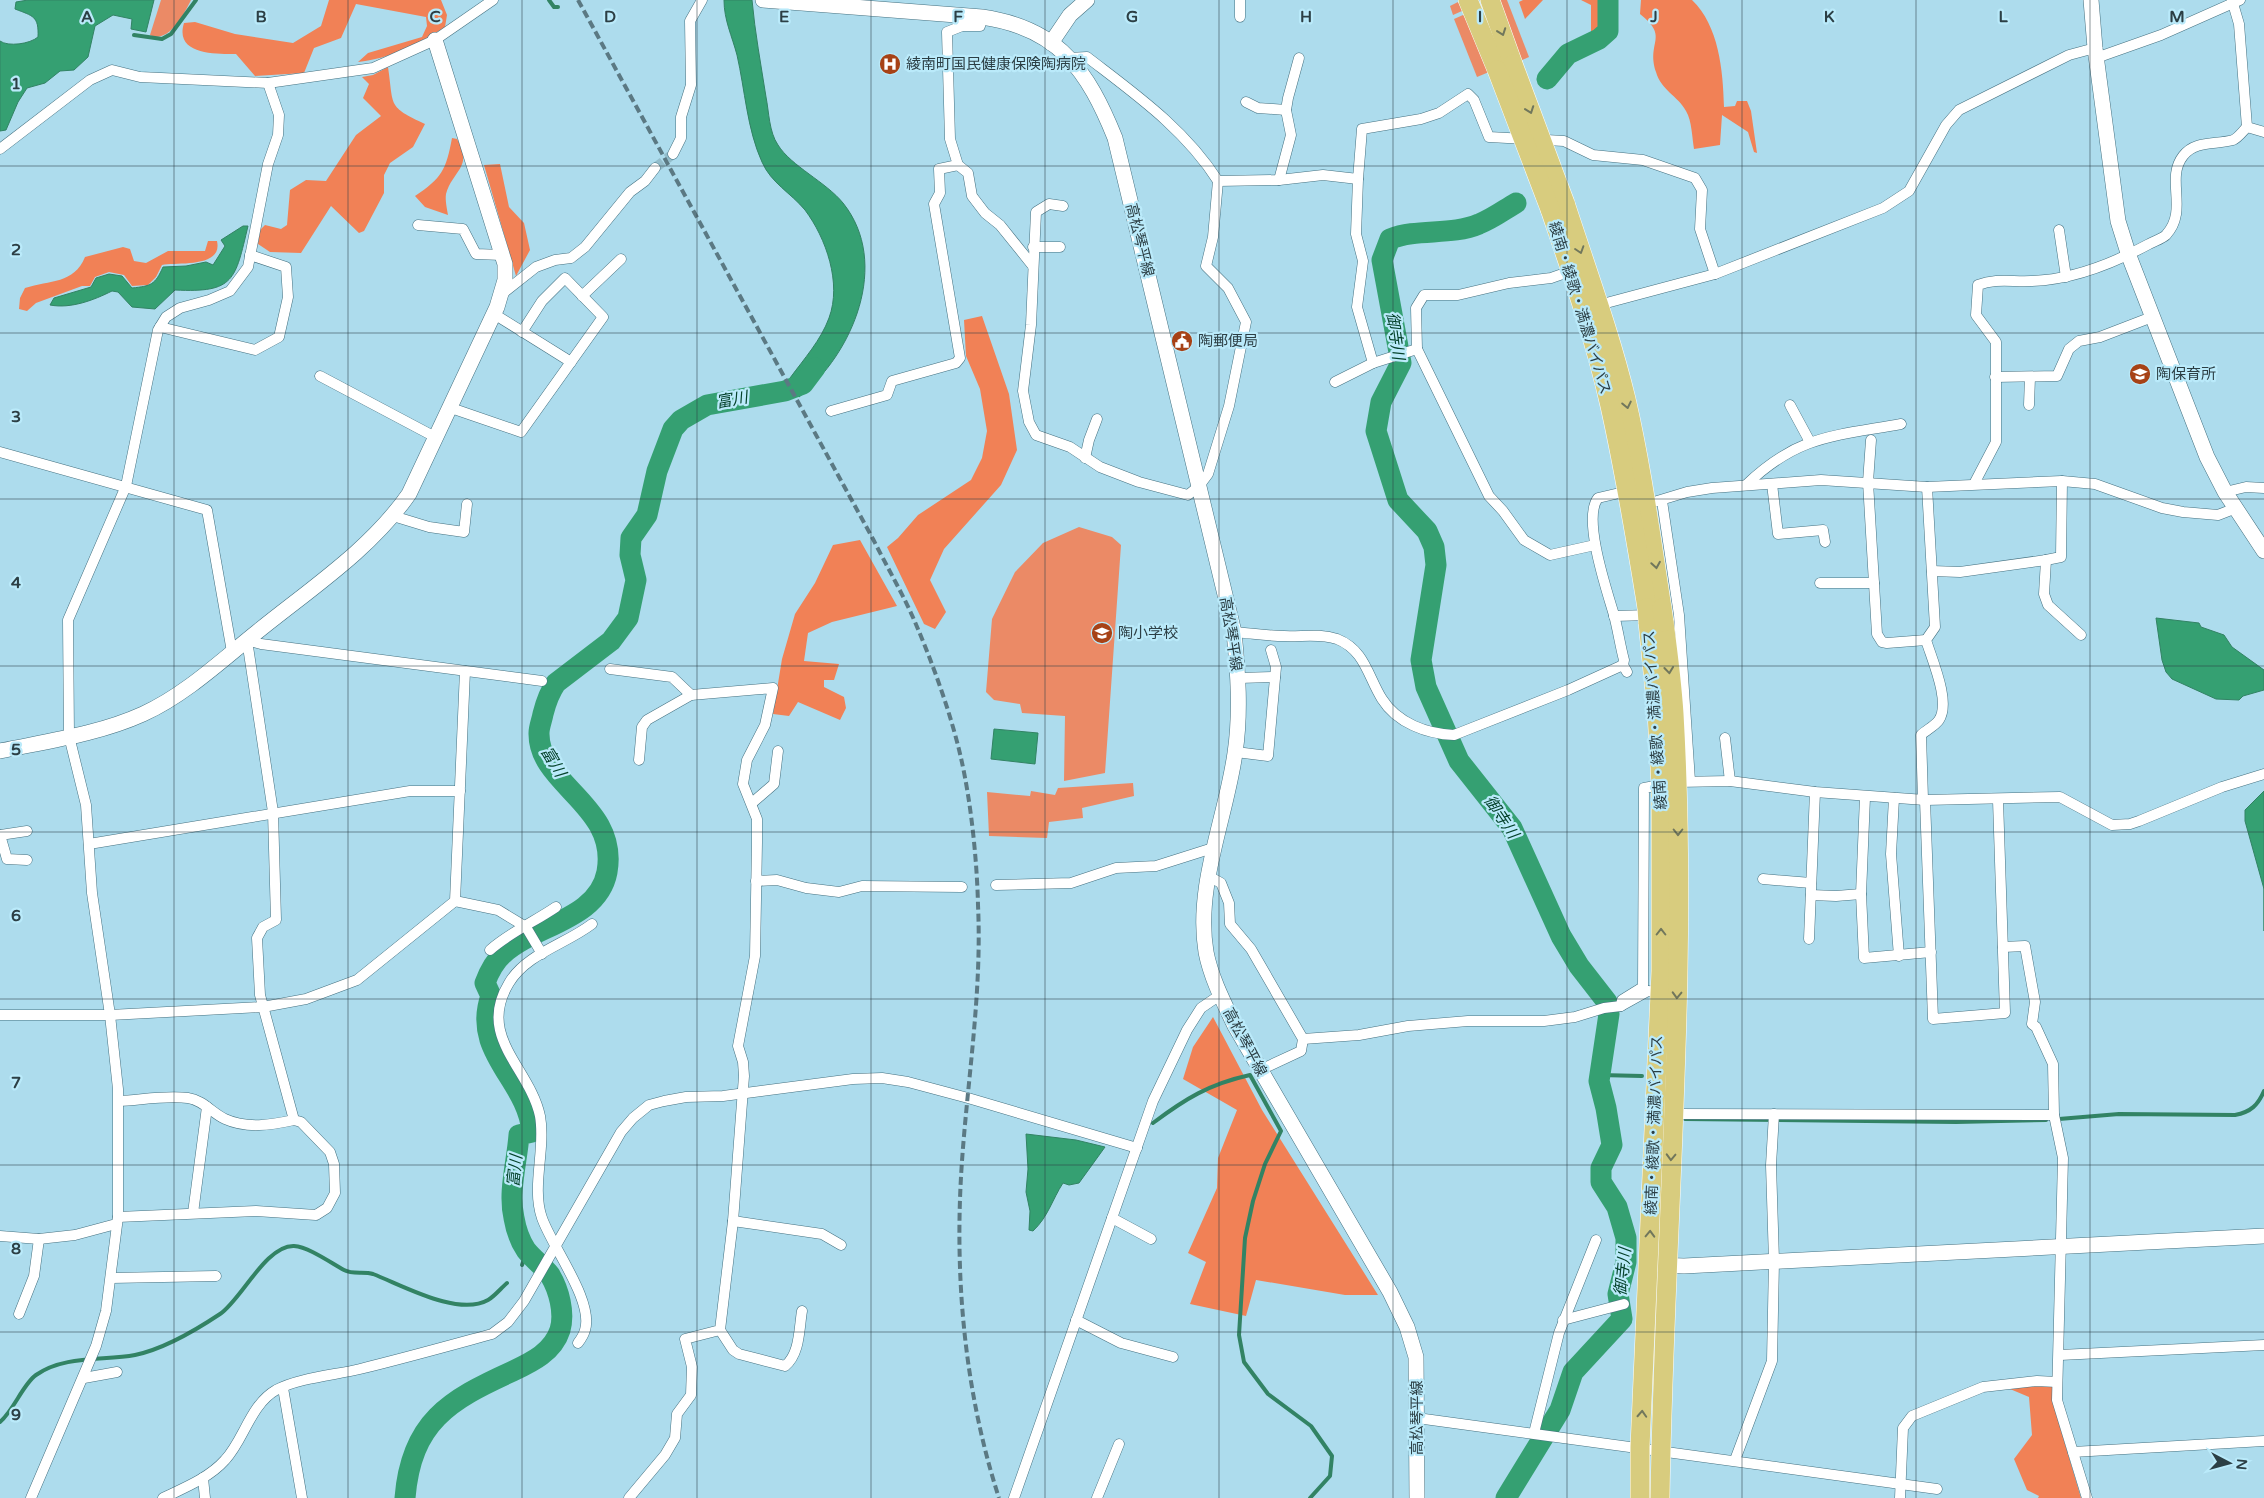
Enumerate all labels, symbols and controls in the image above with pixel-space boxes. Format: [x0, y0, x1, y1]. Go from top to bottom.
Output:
text: A [81, 7, 93, 27]
text: B [255, 7, 267, 27]
text: C [429, 7, 441, 27]
text: D [604, 7, 616, 27]
text: E [779, 7, 789, 27]
text: F [953, 7, 963, 27]
text: G [1126, 7, 1138, 27]
text: H [1300, 7, 1312, 27]
text: I [1478, 7, 1482, 27]
text: J [1649, 7, 1658, 27]
text: K [1824, 7, 1835, 27]
text: L [1998, 7, 2008, 27]
text: M [2169, 7, 2185, 27]
one-way arrow [1496, 27, 1506, 36]
hospital icon: 綾南町国民健康保険陶病院 [878, 52, 902, 76]
place label: 綾南町国民健康保険陶病院 [906, 55, 1086, 73]
text: 1 [11, 74, 21, 94]
one-way arrow [1524, 105, 1534, 114]
street label: 高松琴平線 [1122, 201, 1158, 279]
street label: 綾南・綾歌・満濃バイパス [1545, 219, 1615, 397]
text: 2 [11, 240, 21, 260]
one-way arrow [1574, 245, 1584, 253]
water label: 御寺川 [1382, 311, 1409, 363]
public building icon: 陶郵便局 [1170, 329, 1194, 353]
place label: 陶郵便局 [1198, 332, 1258, 350]
school or university icon: 陶保育所 [2128, 362, 2152, 386]
place label: 陶保育所 [2156, 365, 2216, 383]
water label: 富川 [714, 387, 751, 413]
one-way arrow [1621, 401, 1632, 410]
text: 3 [11, 407, 21, 427]
one-way arrow [1650, 561, 1660, 569]
text: 4 [11, 573, 21, 593]
street label: 高松琴平線 [1216, 596, 1246, 672]
school or university icon: 陶小学校 [1090, 621, 1114, 645]
place label: 陶小学校 [1118, 624, 1178, 642]
street label: 綾南・綾歌・満濃バイパス [1640, 630, 1670, 810]
one-way arrow [1664, 666, 1675, 674]
text: 5 [11, 740, 21, 760]
water label: 富川 [536, 743, 571, 783]
water label: 御寺川 [1479, 792, 1524, 844]
one-way arrow [1673, 828, 1683, 836]
text: 6 [11, 906, 21, 926]
one-way arrow [1656, 928, 1666, 936]
one-way arrow [1671, 991, 1682, 999]
street label: 高松琴平線 [1219, 1005, 1271, 1079]
street label: 綾南・綾歌・満濃バイパス [1642, 1035, 1666, 1215]
text: 7 [11, 1073, 21, 1093]
water label: 富川 [503, 1152, 527, 1188]
one-way arrow [1666, 1154, 1676, 1161]
one-way arrow [1645, 1230, 1655, 1238]
text: 8 [11, 1239, 21, 1259]
water label: 御寺川 [1611, 1245, 1636, 1297]
street label: 高松琴平線 [1408, 1380, 1426, 1456]
text: 9 [11, 1405, 21, 1425]
one-way arrow [1636, 1410, 1647, 1418]
north arrow [2204, 1438, 2254, 1488]
text: N [2232, 1458, 2250, 1471]

